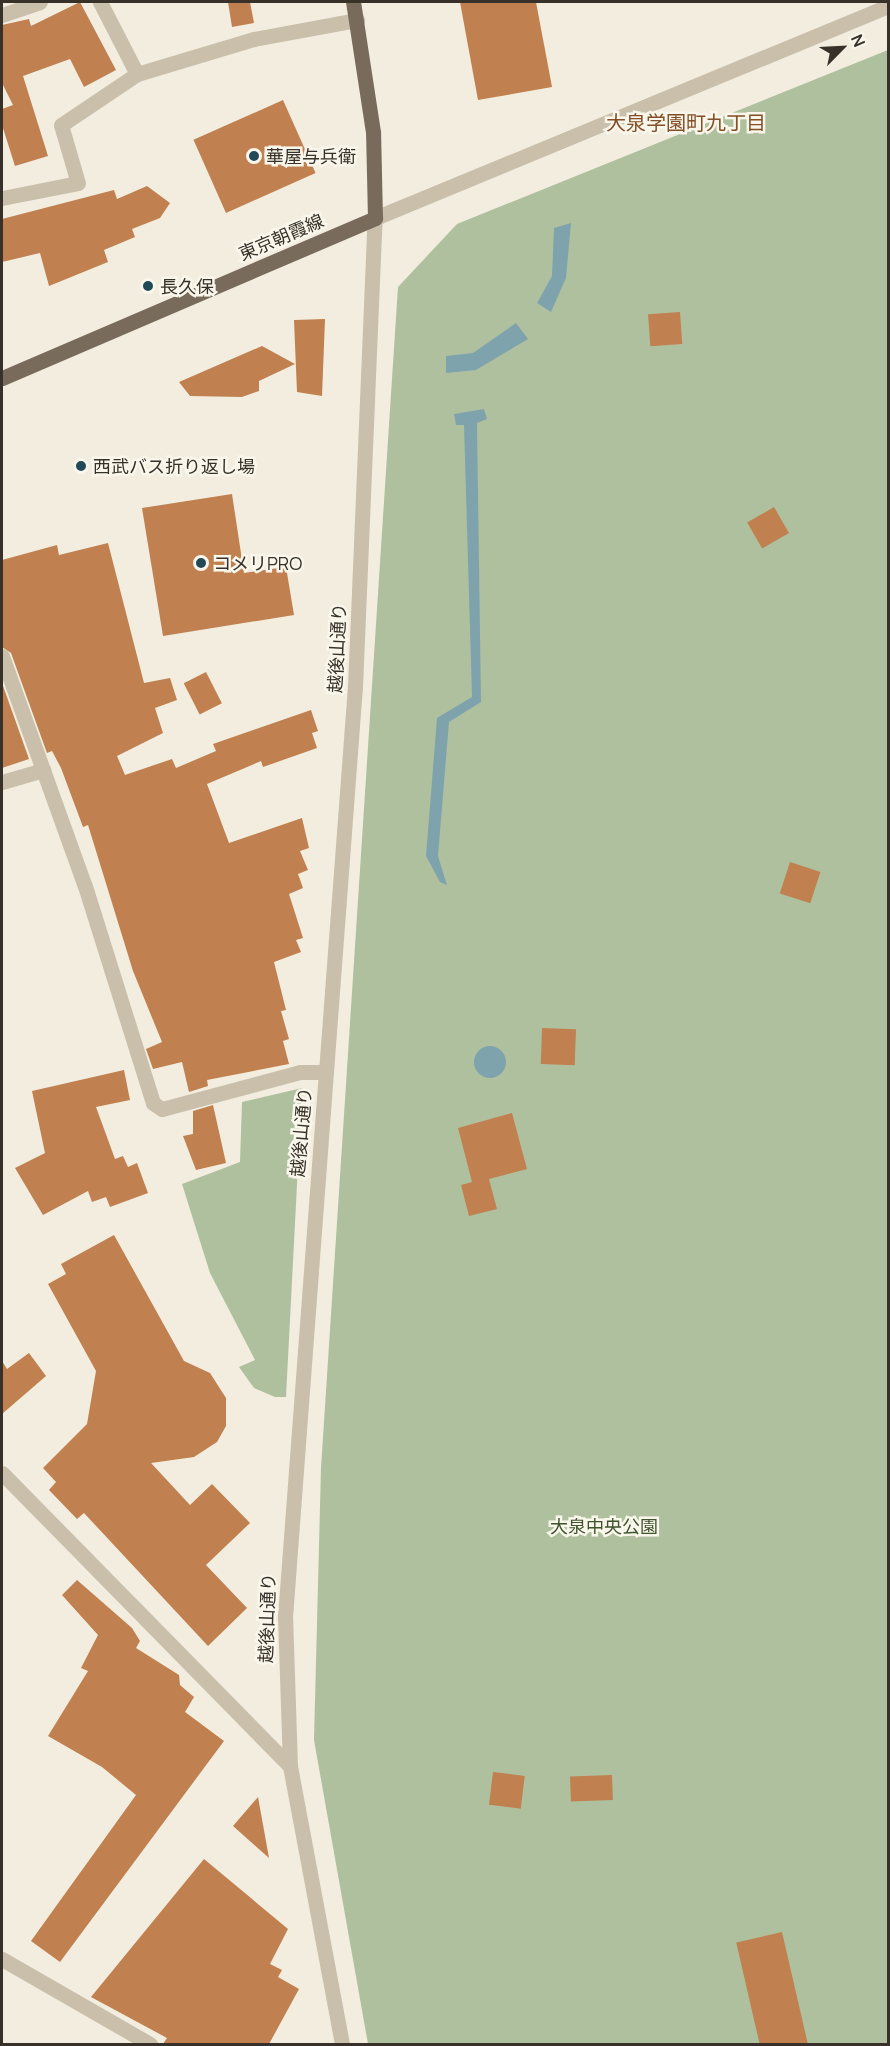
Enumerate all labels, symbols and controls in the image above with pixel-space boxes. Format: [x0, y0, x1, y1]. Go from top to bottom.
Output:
north arrow [812, 18, 872, 78]
text: N [846, 31, 871, 50]
district label: 大泉学園町九丁目 [606, 110, 766, 134]
place label: 華屋与兵衛 [266, 145, 356, 167]
marker: 華屋与兵衛 [247, 149, 261, 163]
street label: 東京朝霞線 [235, 209, 327, 265]
place label: 長久保 [160, 275, 214, 297]
marker: 長久保 [141, 279, 155, 293]
place label: 西武バス折り返し場 [93, 455, 255, 477]
marker: 西武バス折り返し場 [74, 459, 88, 473]
place label: コメリPRO [213, 552, 302, 574]
marker: コメリPRO [194, 556, 208, 570]
street label: 越後山通り [324, 602, 350, 694]
street label: 越後山通り [286, 1086, 316, 1178]
park label: 大泉中央公園 [550, 1515, 658, 1537]
street label: 越後山通り [255, 1573, 279, 1663]

